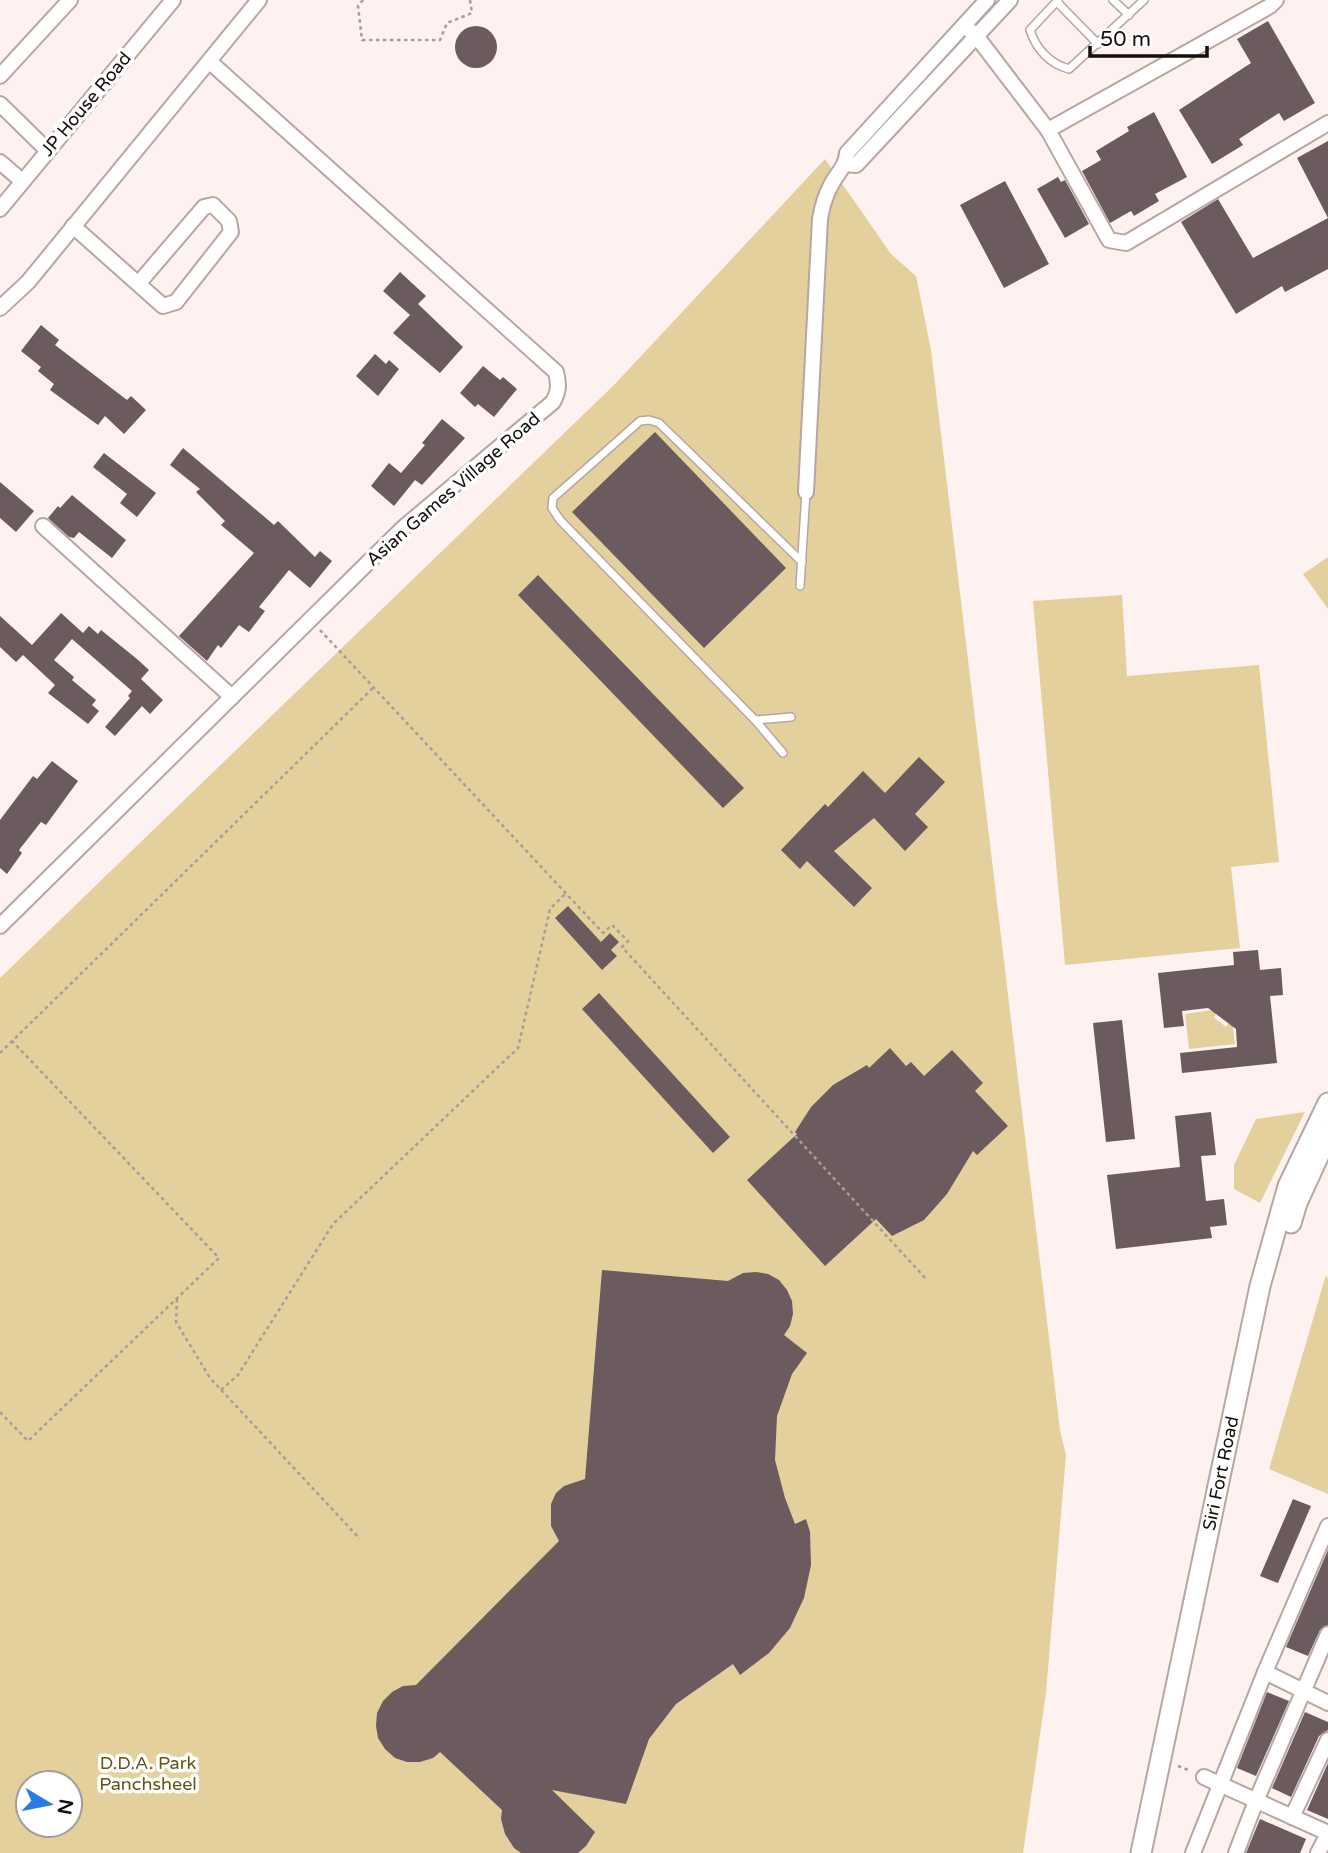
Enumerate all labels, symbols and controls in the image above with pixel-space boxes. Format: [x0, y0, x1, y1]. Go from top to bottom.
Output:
scale bar [1090, 14, 1207, 58]
text: 50 m [1100, 27, 1151, 52]
street label: JP House Road [36, 47, 136, 161]
street label: Asian Games Village Road [361, 407, 545, 571]
street label: Siri Fort Road [1198, 1414, 1243, 1533]
park label: D.D.A. Park Panchsheel [99, 1752, 197, 1795]
north arrow [14, 1769, 84, 1839]
text: N [53, 1797, 77, 1816]

